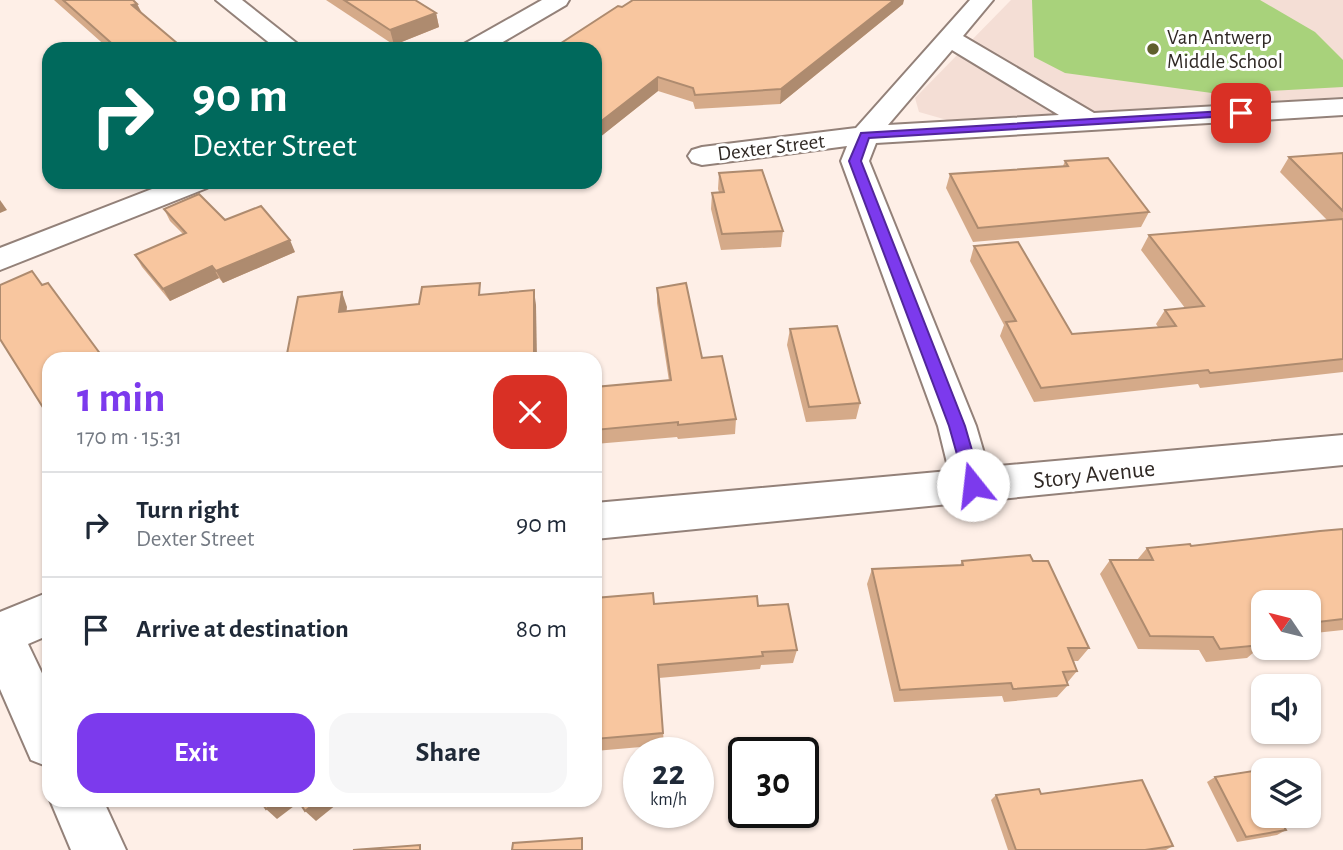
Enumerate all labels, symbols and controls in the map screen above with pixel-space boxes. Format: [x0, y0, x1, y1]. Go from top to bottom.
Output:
place label: Van Antwerp Middle School [1167, 27, 1283, 72]
marker: Van Antwerp Middle School [1145, 41, 1161, 57]
icon: right [77, 70, 168, 161]
text: 90 m [192, 72, 288, 121]
pin [1211, 83, 1271, 143]
icon: arrive [1222, 94, 1260, 132]
text: Dexter Street [192, 130, 357, 162]
street label: Dexter Street [716, 130, 826, 165]
button: close [493, 375, 567, 449]
text: 1 min [77, 377, 166, 419]
text: 170 m · 15:31 [77, 426, 182, 449]
position arrow [936, 448, 1010, 522]
street label: Story Avenue [1032, 457, 1156, 493]
text: Turn right [136, 497, 239, 523]
icon: right [77, 506, 115, 544]
text: 90 m [516, 511, 567, 537]
text: Dexter Street [136, 528, 254, 551]
north arrow [1251, 590, 1321, 660]
map controls [1251, 590, 1321, 828]
icon: arrive [77, 611, 115, 649]
text: Arrive at destination [136, 616, 349, 642]
text: 80 m [516, 616, 567, 642]
button: sound [1251, 674, 1321, 744]
button: Exit [77, 713, 315, 793]
button: Share [329, 713, 567, 793]
speed limit sign: 30 [728, 737, 819, 828]
text: 22 [652, 756, 685, 791]
button: layers [1251, 758, 1321, 828]
text: km/h [650, 791, 687, 809]

